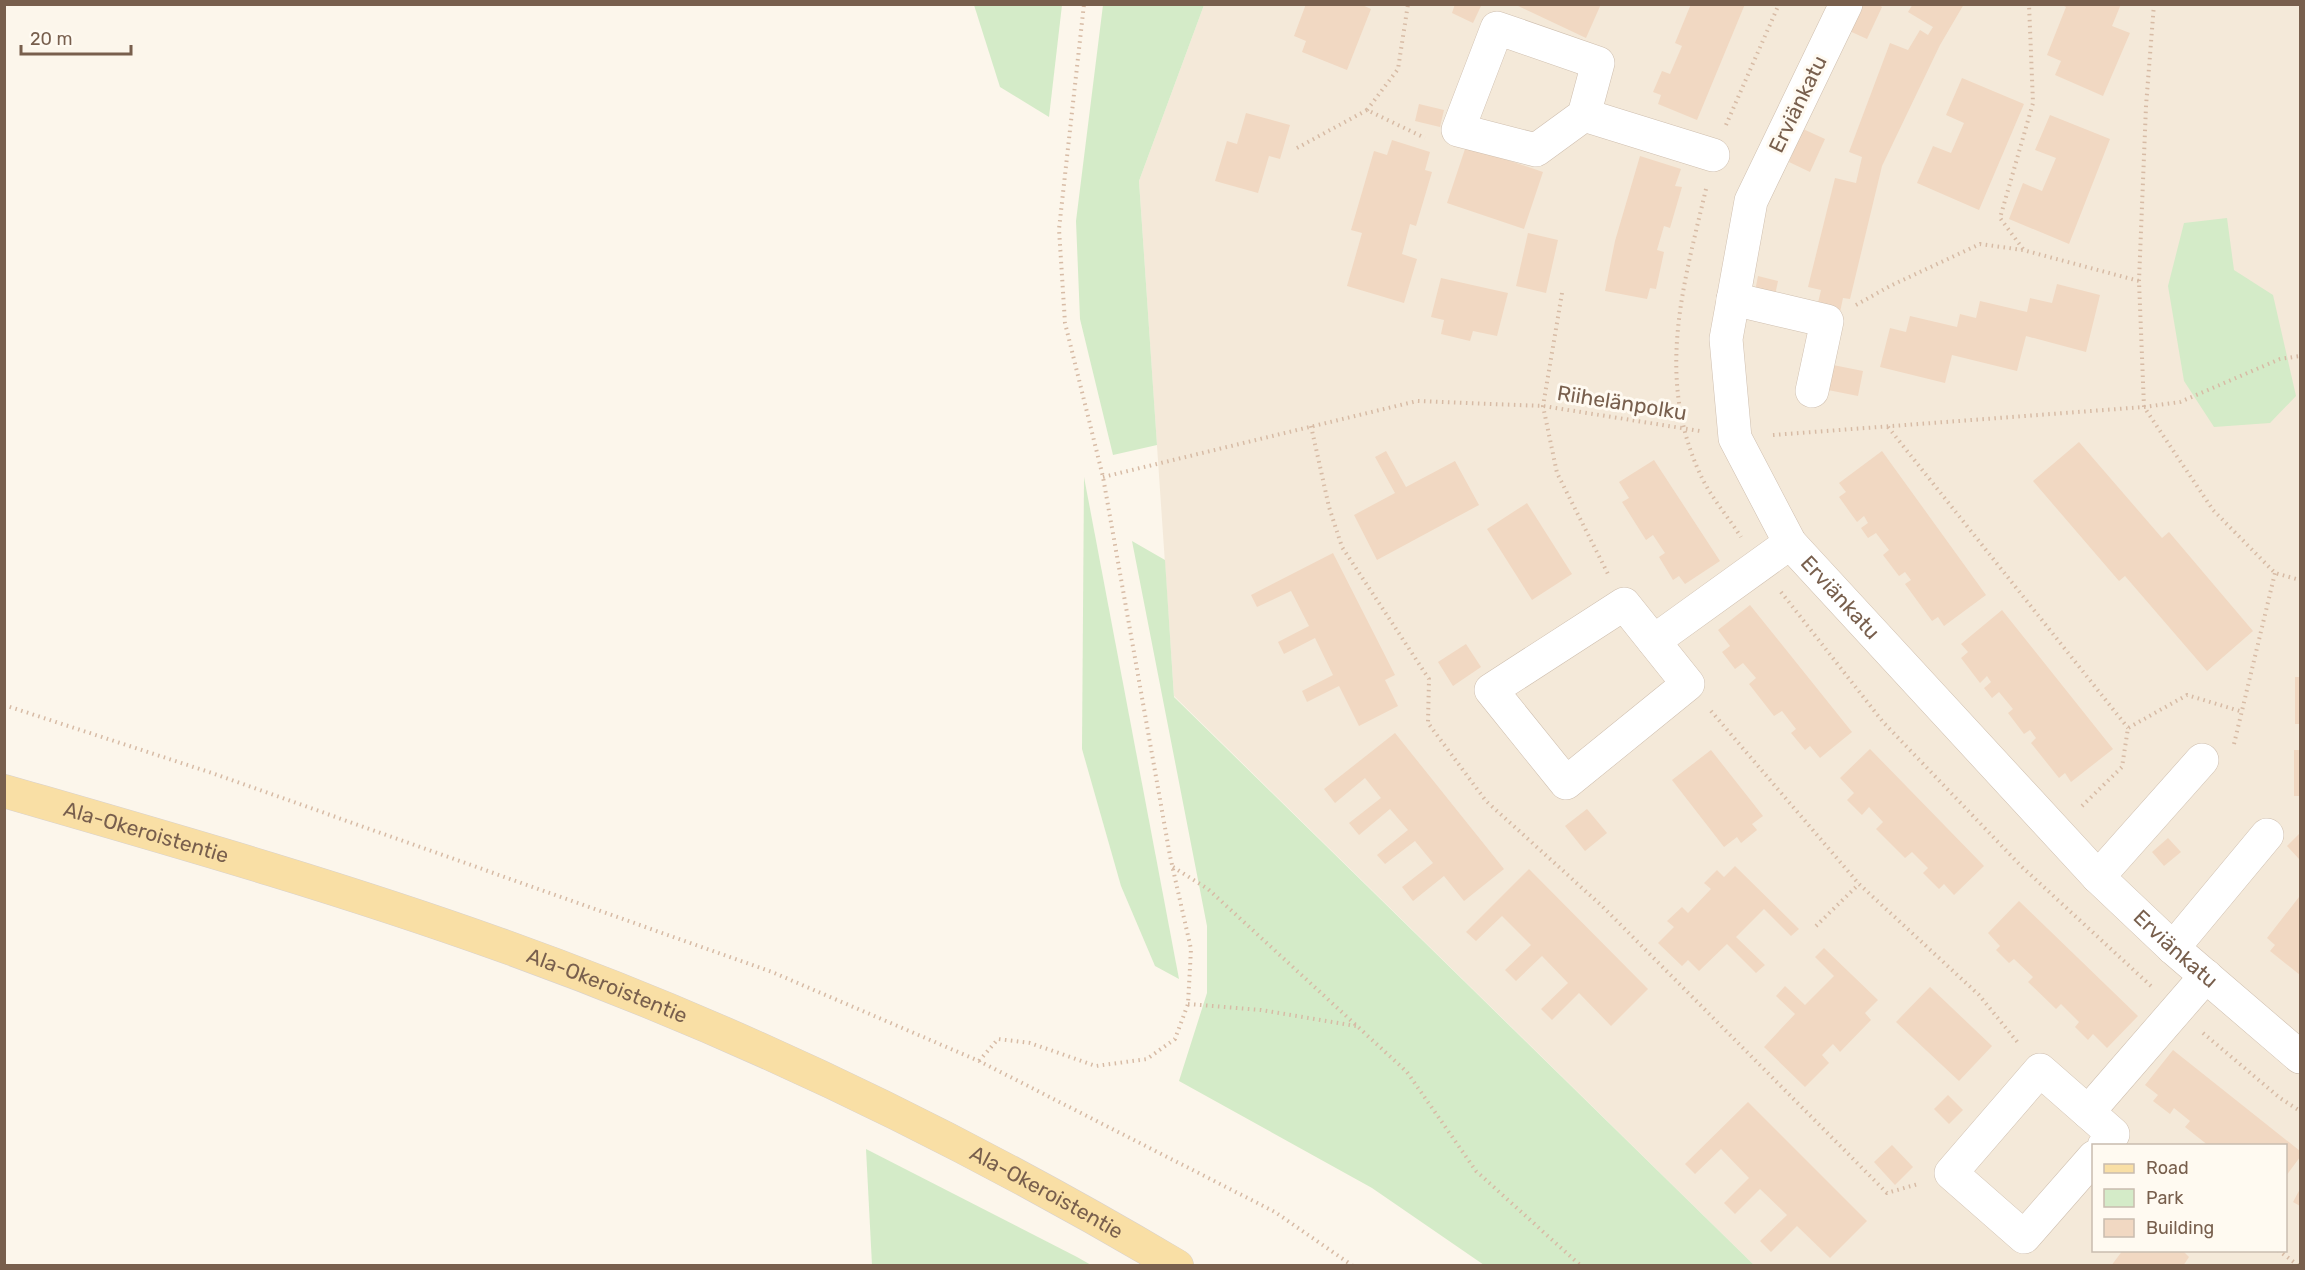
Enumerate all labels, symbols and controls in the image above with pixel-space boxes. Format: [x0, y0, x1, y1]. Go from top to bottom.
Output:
scale bar [21, 18, 130, 56]
text: 20 m [30, 28, 72, 50]
street label: Erviänkatu [1763, 51, 1832, 156]
street label: Riihelänpolku [1555, 380, 1689, 425]
street label: Erviänkatu [1796, 550, 1885, 644]
street label: Ala-Okeroistentie [61, 796, 232, 868]
street label: Erviänkatu [2129, 904, 2223, 993]
street label: Ala-Okeroistentie [523, 942, 691, 1028]
street label: Ala-Okeroistentie [966, 1140, 1128, 1244]
legend [2092, 1144, 2287, 1252]
text: Road [2146, 1157, 2189, 1179]
text: Park [2146, 1187, 2184, 1209]
text: Building [2146, 1217, 2214, 1239]

